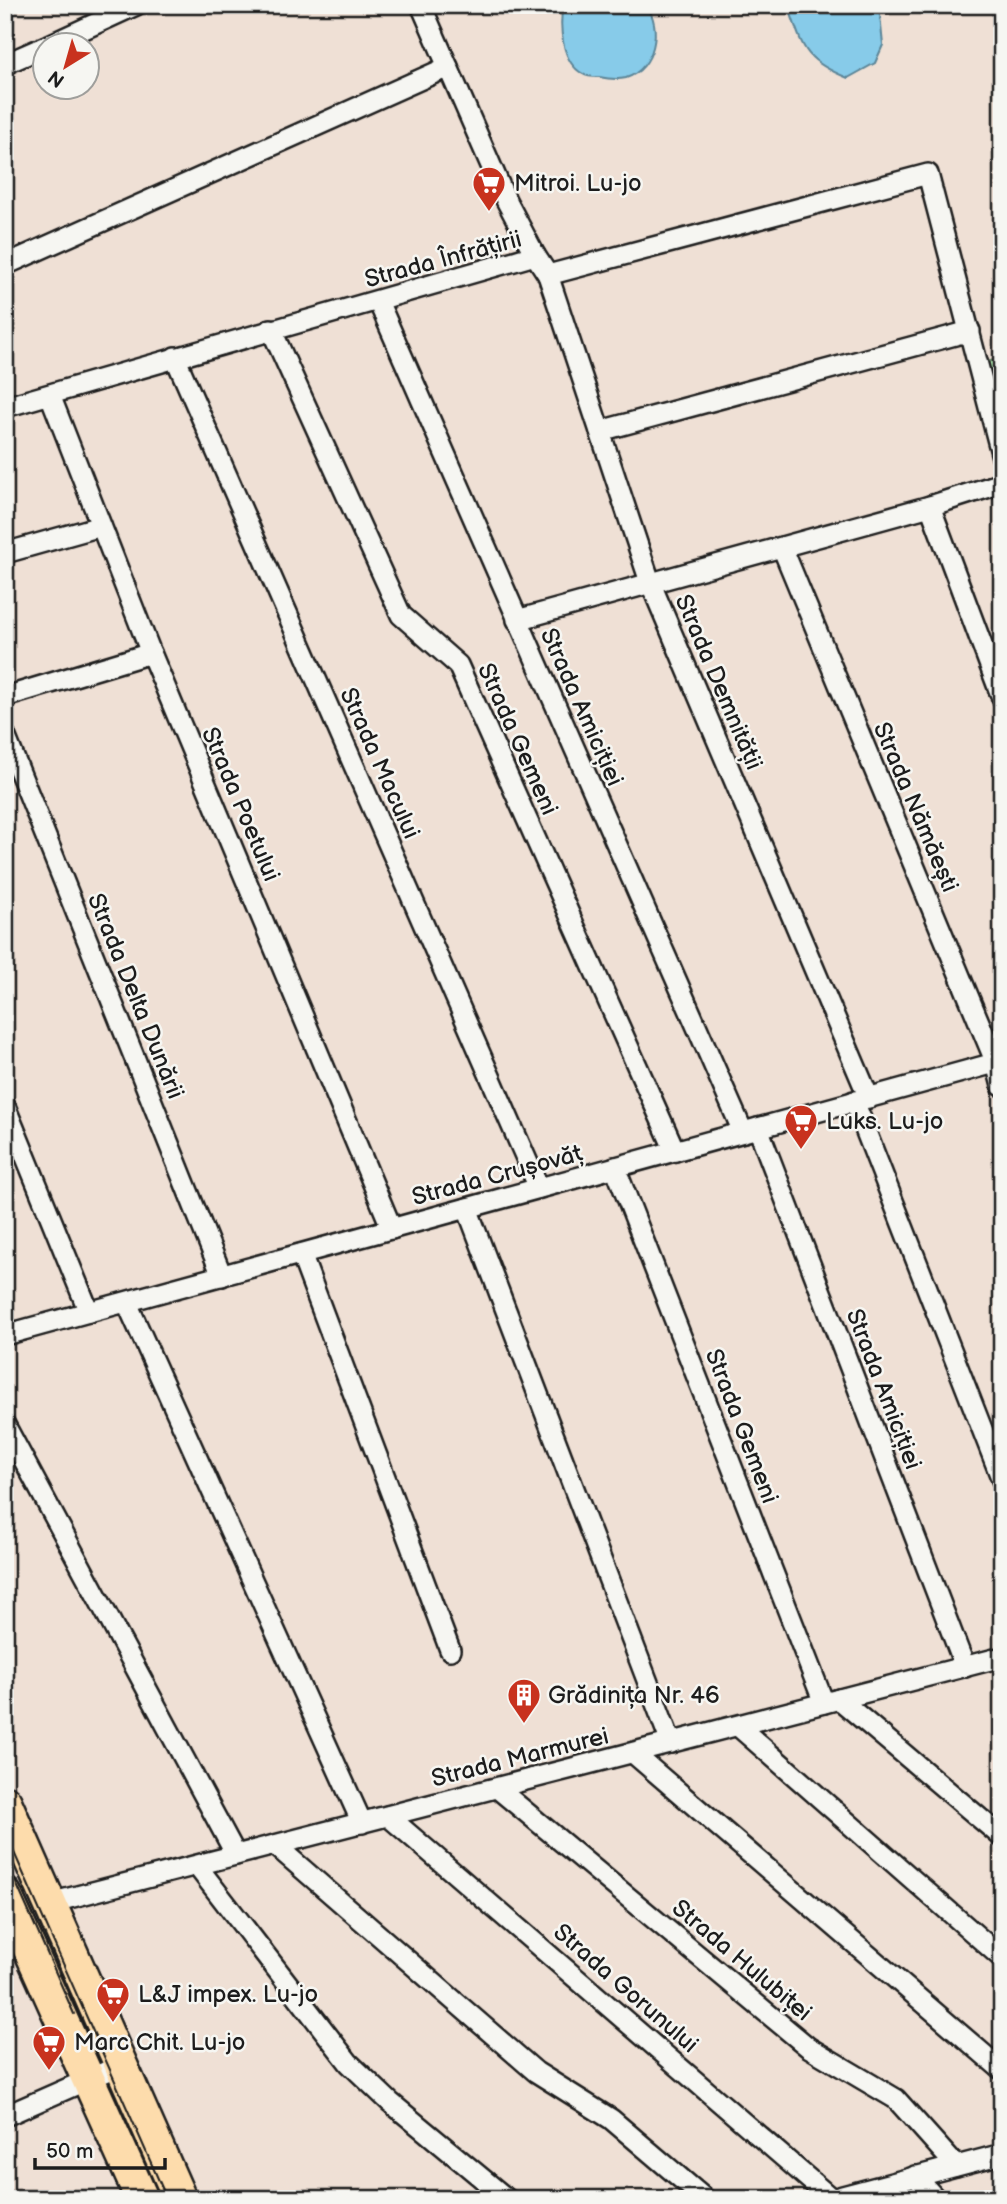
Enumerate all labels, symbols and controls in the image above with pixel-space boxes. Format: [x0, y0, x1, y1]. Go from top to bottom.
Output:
north arrow [32, 32, 102, 102]
text: N [44, 65, 69, 92]
supermarket icon: Mitroi. Lu-jo [470, 164, 508, 213]
place label: Mitroi. Lu-jo [514, 169, 642, 198]
street label: Strada Înfrățirii [361, 224, 525, 294]
street label: Strada Demnității [669, 590, 769, 774]
street label: Strada Amiciției [534, 624, 629, 791]
street label: Strada Gemeni [471, 659, 564, 820]
street label: Strada Macului [333, 683, 426, 843]
street label: Strada Nămăești [867, 718, 964, 896]
street label: Strada Poetului [195, 723, 286, 886]
street label: Strada Delta Dunării [81, 889, 190, 1103]
supermarket icon: Luks. Lu-jo [782, 1102, 820, 1151]
place label: Luks. Lu-jo [826, 1107, 943, 1136]
street label: Strada Crușovăț [409, 1139, 586, 1212]
street label: Strada Amiciției [840, 1305, 927, 1474]
street label: Strada Gemeni [699, 1345, 784, 1507]
building icon: Grădinița Nr. 46 [505, 1676, 543, 1725]
place label: Grădinița Nr. 46 [548, 1681, 720, 1710]
street label: Strada Marmurei [429, 1721, 612, 1794]
street label: Strada Hulubiței [666, 1894, 817, 2027]
street label: Strada Gorunului [547, 1918, 704, 2059]
supermarket icon: L&J impex. Lu-jo [94, 1975, 132, 2024]
place label: L&J impex. Lu-jo [138, 1980, 318, 2009]
supermarket icon: Marc Chit. Lu-jo [30, 2023, 68, 2072]
place label: Marc Chit. Lu-jo [74, 2028, 246, 2057]
scale bar [35, 2127, 164, 2171]
text: 50 m [46, 2139, 93, 2164]

